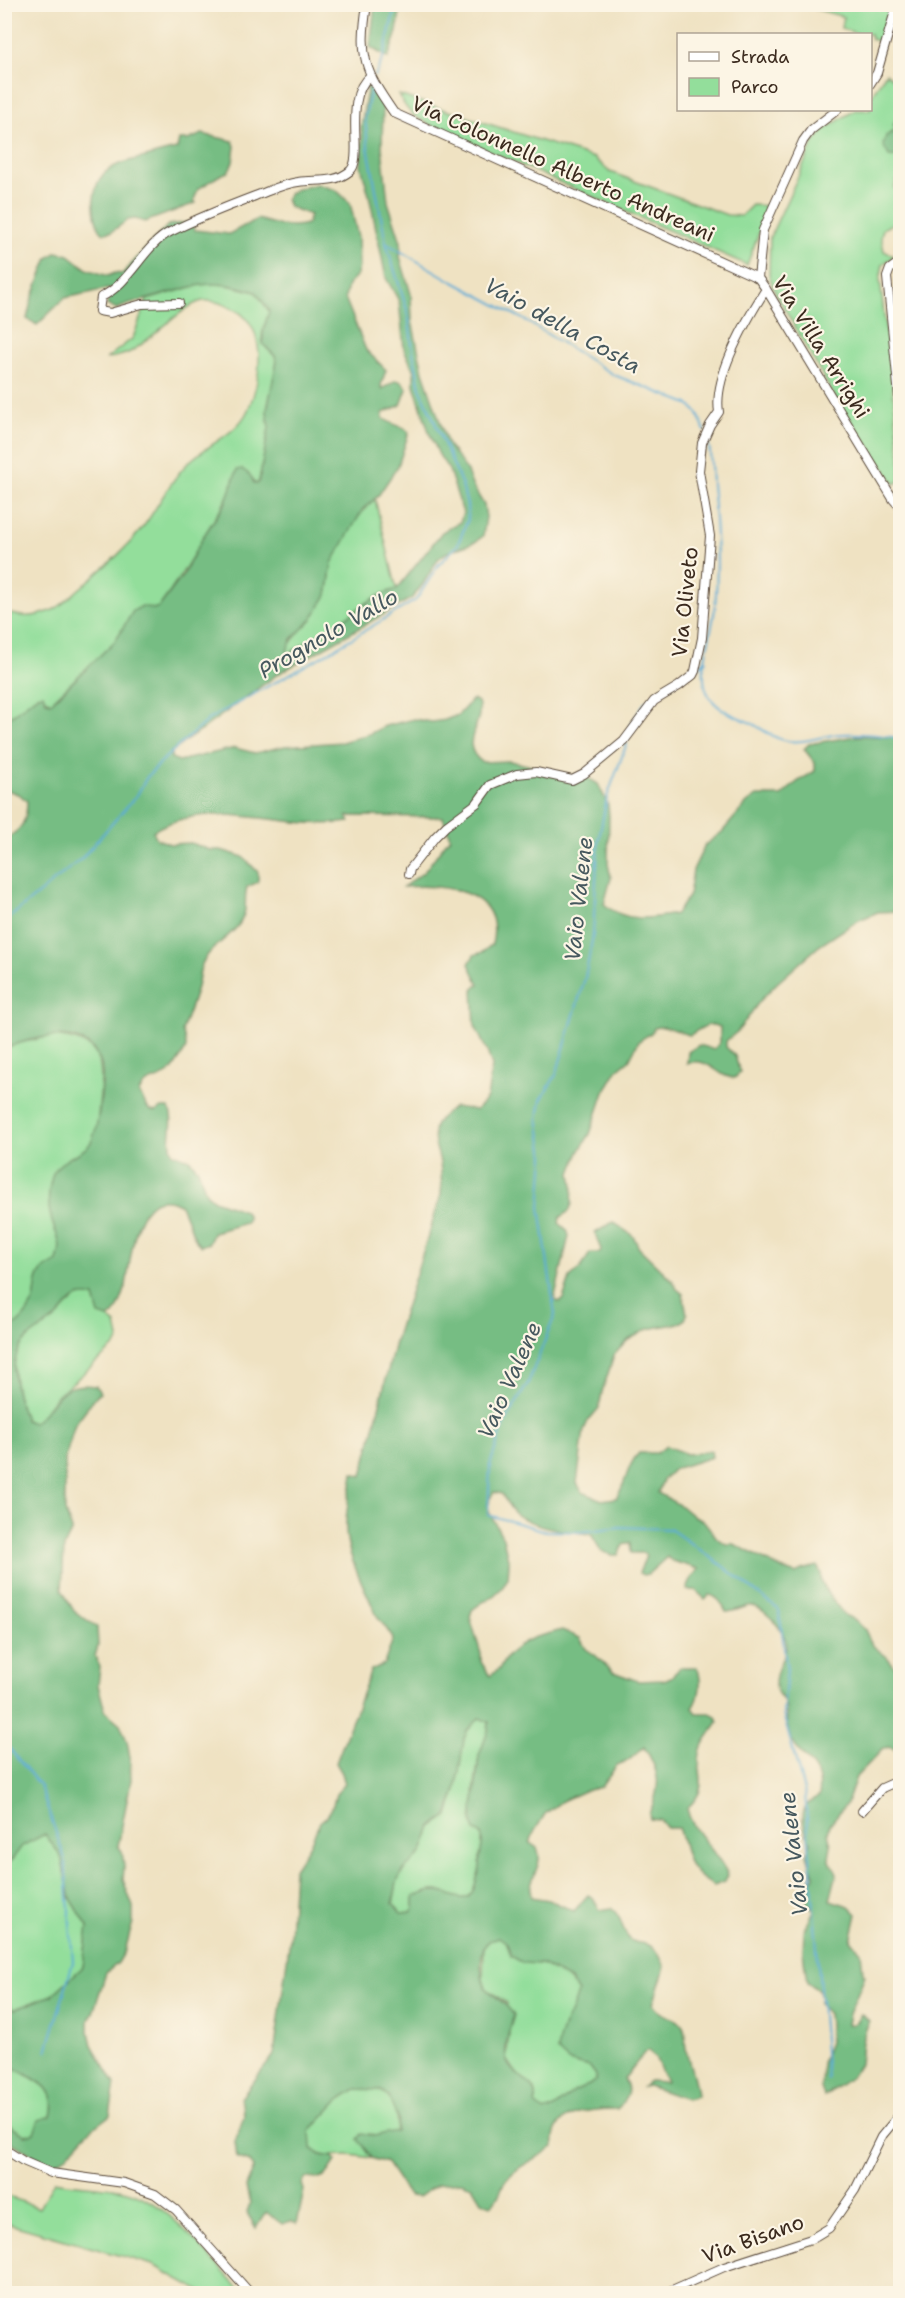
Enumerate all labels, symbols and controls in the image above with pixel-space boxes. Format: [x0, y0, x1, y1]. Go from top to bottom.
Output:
legend [677, 33, 872, 111]
text: Strada [731, 45, 790, 69]
text: Parco [731, 75, 779, 99]
street label: Via Colonnello Alberto Andreani [407, 89, 719, 249]
water label: Vaio della Costa [479, 270, 646, 380]
street label: Via Villa Arrighi [766, 270, 876, 424]
street label: Via Oliveto [665, 545, 705, 659]
water label: Prognolo Vallo [253, 582, 403, 685]
water label: Vaio Valene [558, 835, 599, 963]
water label: Vaio Valene [471, 1317, 548, 1443]
water label: Vaio Valene [773, 1790, 814, 1918]
street label: Via Bisano [698, 2208, 808, 2270]

